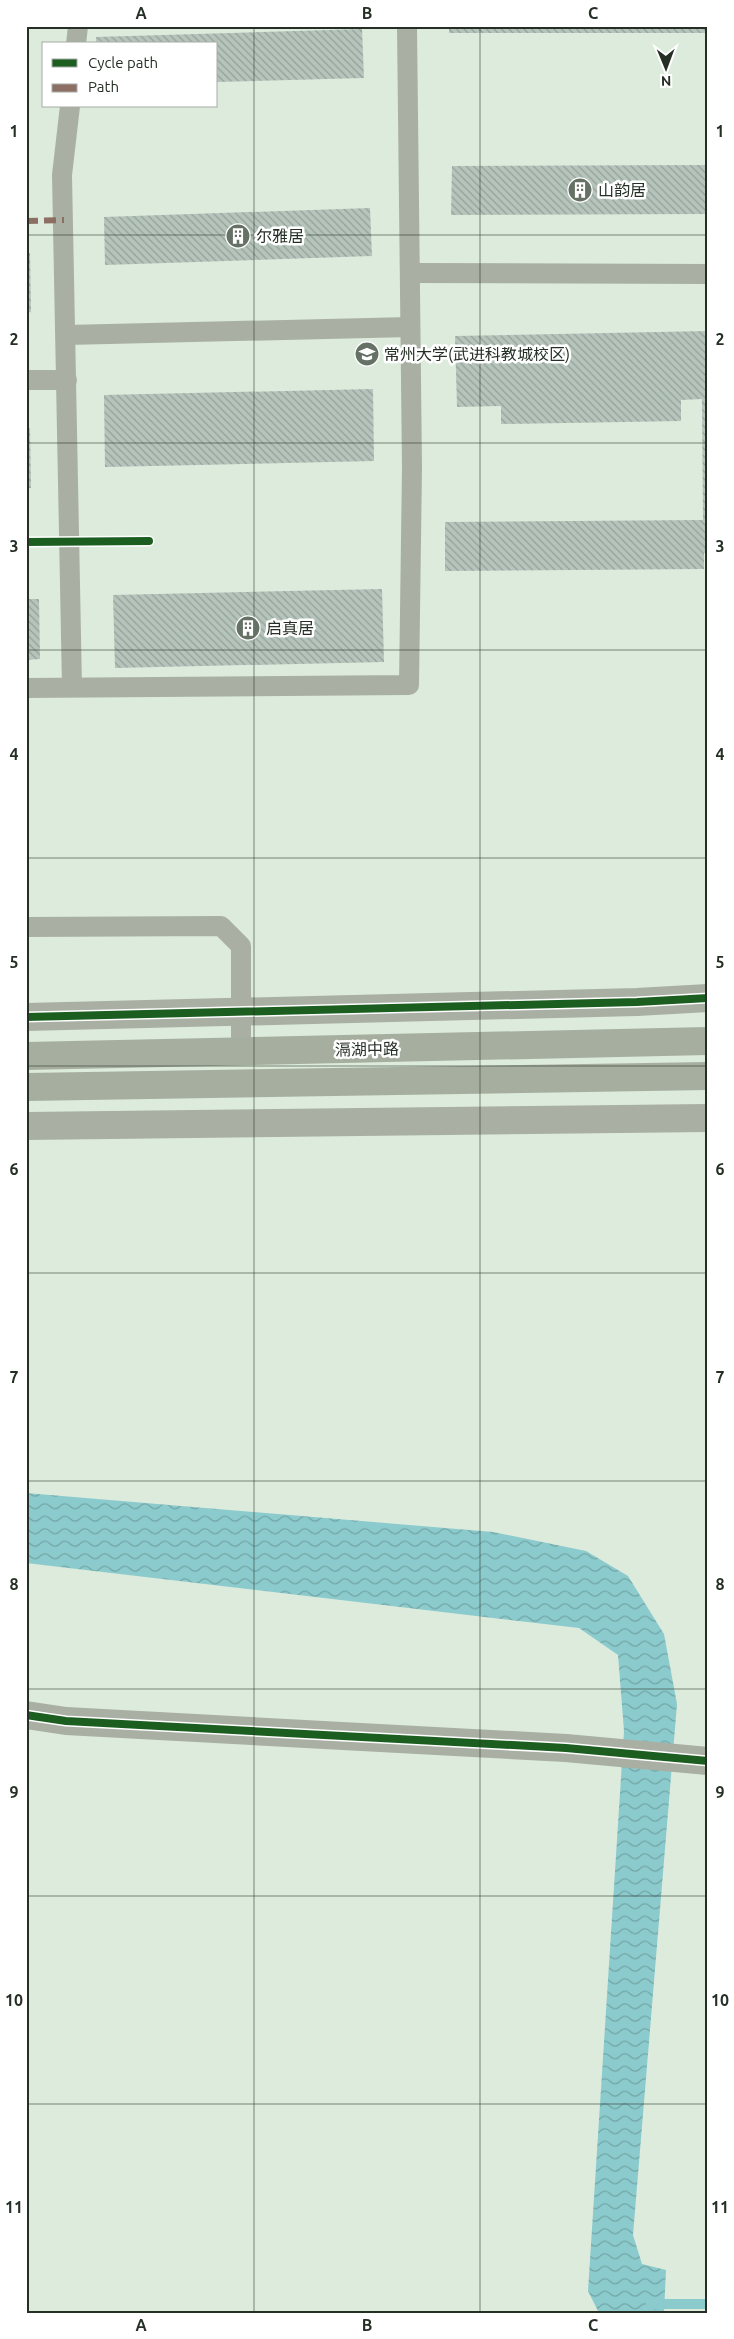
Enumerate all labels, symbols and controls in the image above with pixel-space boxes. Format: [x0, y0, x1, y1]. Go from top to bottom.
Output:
text: A [135, 4, 147, 22]
text: B [362, 4, 372, 22]
text: C [588, 4, 598, 22]
legend [42, 42, 218, 108]
north arrow [642, 42, 692, 92]
text: Cycle path [88, 54, 158, 71]
text: N [661, 73, 672, 89]
text: Path [88, 78, 119, 95]
text: 1 [9, 122, 19, 140]
text: 1 [715, 122, 725, 140]
building icon: 山韵居 [567, 177, 593, 203]
place label: 山韵居 [598, 181, 646, 199]
building icon: 尔雅居 [225, 223, 251, 249]
place label: 尔雅居 [256, 227, 304, 245]
text: 2 [9, 330, 19, 348]
text: 2 [715, 330, 725, 348]
school or university icon: 常州大学(武进科教城校区) [354, 341, 380, 367]
place label: 常州大学(武进科教城校区) [384, 345, 570, 364]
text: 3 [9, 537, 19, 555]
text: 3 [715, 537, 725, 555]
building icon: 启真居 [235, 615, 261, 641]
place label: 启真居 [266, 619, 314, 637]
text: 4 [9, 745, 19, 763]
text: 4 [715, 745, 725, 763]
text: 5 [9, 953, 19, 971]
text: 5 [715, 953, 725, 971]
street label: 滆湖中路 [335, 1039, 399, 1059]
text: 6 [9, 1160, 19, 1178]
text: 6 [715, 1160, 725, 1178]
text: 7 [9, 1368, 19, 1386]
text: 7 [715, 1368, 725, 1386]
text: 8 [9, 1575, 19, 1593]
text: 8 [715, 1575, 725, 1593]
text: 9 [9, 1783, 19, 1801]
text: 9 [715, 1783, 725, 1801]
text: 10 [5, 1991, 23, 2009]
text: 10 [711, 1991, 729, 2009]
text: 11 [5, 2198, 23, 2216]
text: 11 [711, 2198, 729, 2216]
text: A [135, 2316, 147, 2334]
text: B [362, 2316, 372, 2334]
text: C [588, 2316, 598, 2334]

